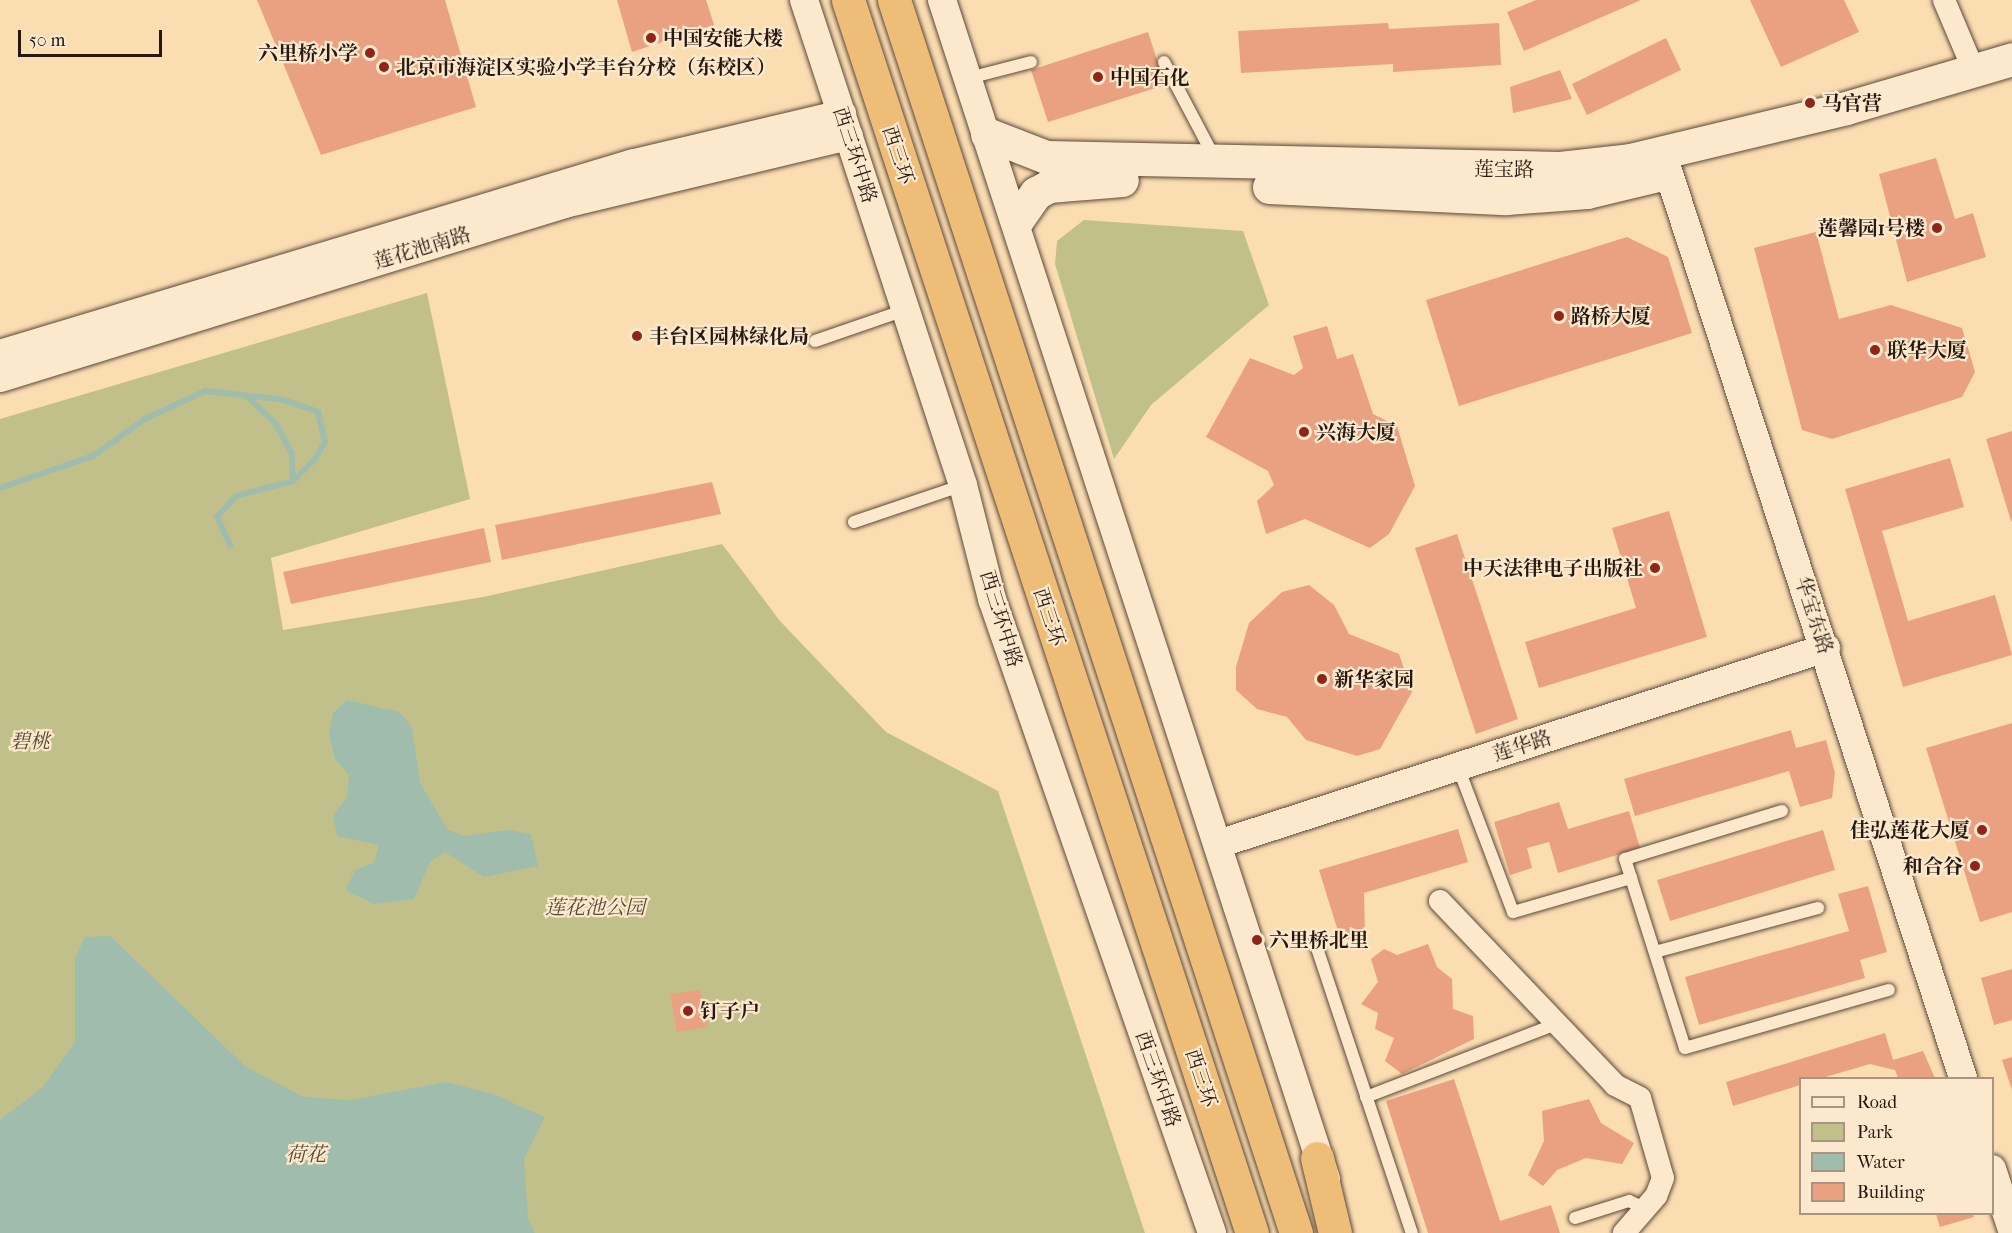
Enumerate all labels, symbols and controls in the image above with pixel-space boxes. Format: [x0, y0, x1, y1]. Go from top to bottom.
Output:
scale bar [21, 18, 165, 56]
place label: 中国安能大楼 [663, 26, 783, 50]
text: 50 m [29, 30, 65, 51]
marker: 中国安能大楼 [644, 31, 658, 45]
place label: 六里桥小学 [258, 41, 358, 65]
marker: 六里桥小学 [363, 46, 377, 60]
place label: 北京市海淀区实验小学丰台分校（东校区） [396, 55, 776, 79]
marker: 北京市海淀区实验小学丰台分校（东校区） [377, 60, 391, 74]
place label: 中国石化 [1110, 65, 1190, 89]
marker: 中国石化 [1091, 70, 1105, 84]
place label: 马官营 [1822, 91, 1882, 115]
marker: 马官营 [1803, 96, 1817, 110]
street label: 西三环中路 [828, 104, 882, 206]
street label: 西三环 [877, 123, 919, 187]
street label: 莲宝路 [1474, 157, 1534, 181]
place label: 莲馨园1号楼 [1818, 216, 1925, 240]
marker: 莲馨园1号楼 [1930, 221, 1944, 235]
street label: 莲花池南路 [371, 222, 473, 274]
place label: 路桥大厦 [1571, 304, 1651, 328]
marker: 路桥大厦 [1552, 309, 1566, 323]
place label: 丰台区园林绿化局 [649, 324, 809, 348]
marker: 丰台区园林绿化局 [630, 329, 644, 343]
place label: 联华大厦 [1887, 338, 1967, 362]
marker: 联华大厦 [1868, 343, 1882, 357]
place label: 兴海大厦 [1316, 420, 1396, 444]
marker: 兴海大厦 [1297, 425, 1311, 439]
place label: 中天法律电子出版社 [1463, 556, 1643, 580]
marker: 中天法律电子出版社 [1648, 561, 1662, 575]
street label: 西三环中路 [975, 568, 1027, 670]
street label: 华宝东路 [1790, 573, 1838, 657]
street label: 西三环 [1028, 585, 1070, 649]
place label: 新华家园 [1334, 667, 1414, 691]
marker: 新华家园 [1315, 672, 1329, 686]
street label: 莲华路 [1490, 725, 1554, 767]
park label: 碧桃 [10, 729, 50, 753]
place label: 佳弘莲花大厦 [1850, 818, 1970, 842]
marker: 佳弘莲花大厦 [1975, 823, 1989, 837]
place label: 和合谷 [1903, 854, 1963, 878]
marker: 和合谷 [1968, 859, 1982, 873]
park label: 莲花池公园 [545, 895, 645, 919]
place label: 六里桥北里 [1269, 928, 1369, 952]
marker: 六里桥北里 [1250, 933, 1264, 947]
place label: 钉子户 [700, 999, 760, 1023]
marker: 钉子户 [681, 1004, 695, 1018]
street label: 西三环中路 [1130, 1028, 1186, 1130]
street label: 西三环 [1180, 1046, 1222, 1110]
legend [1799, 1077, 1994, 1215]
text: Road [1857, 1092, 1897, 1113]
text: Park [1857, 1122, 1893, 1143]
park label: 荷花 [286, 1142, 326, 1166]
text: Water [1857, 1152, 1905, 1173]
text: Building [1857, 1182, 1924, 1203]

